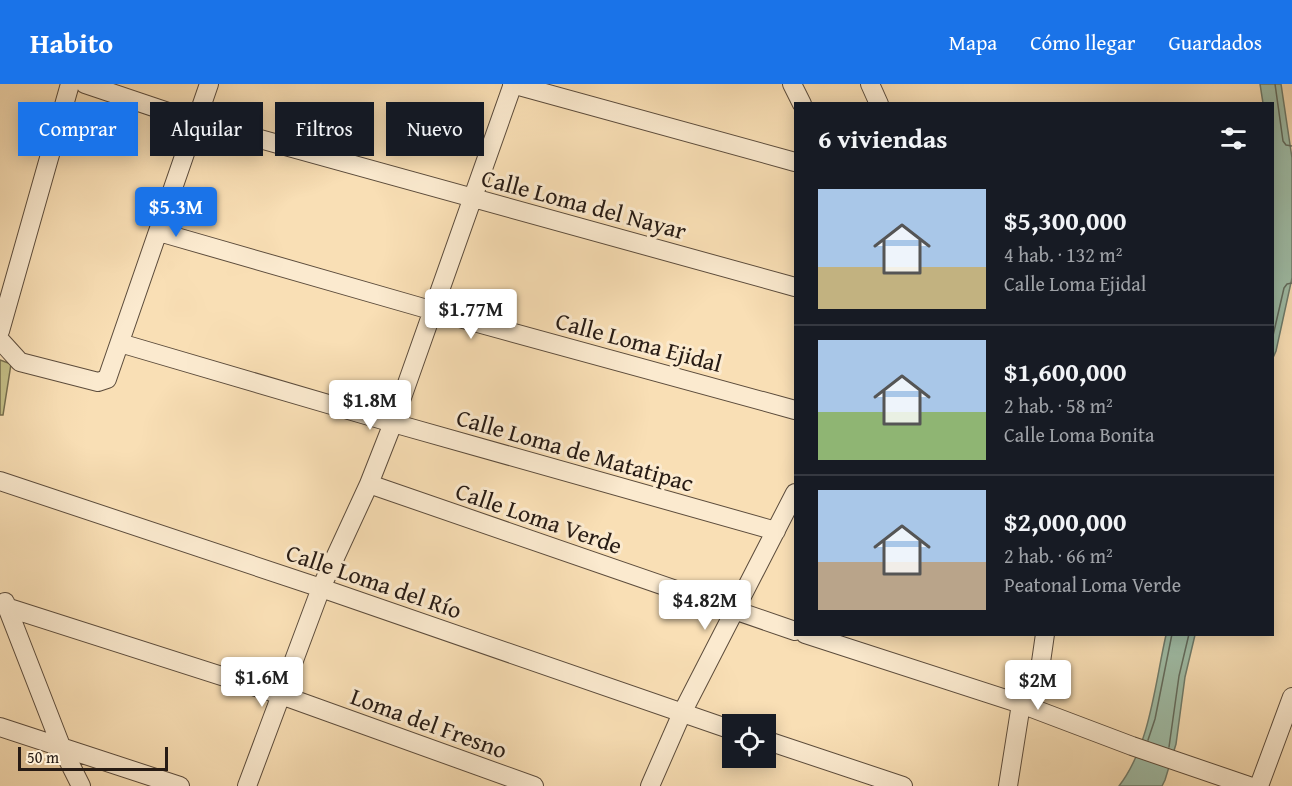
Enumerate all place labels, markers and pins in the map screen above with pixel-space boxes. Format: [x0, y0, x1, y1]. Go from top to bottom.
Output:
pin: $5.3M [134, 187, 218, 238]
pin: $1.77M [422, 289, 520, 340]
pin: $1.8M [328, 380, 412, 431]
pin: $4.82M [656, 580, 754, 631]
pin: $1.6M [220, 657, 304, 708]
pin: $2M [1009, 660, 1067, 711]

